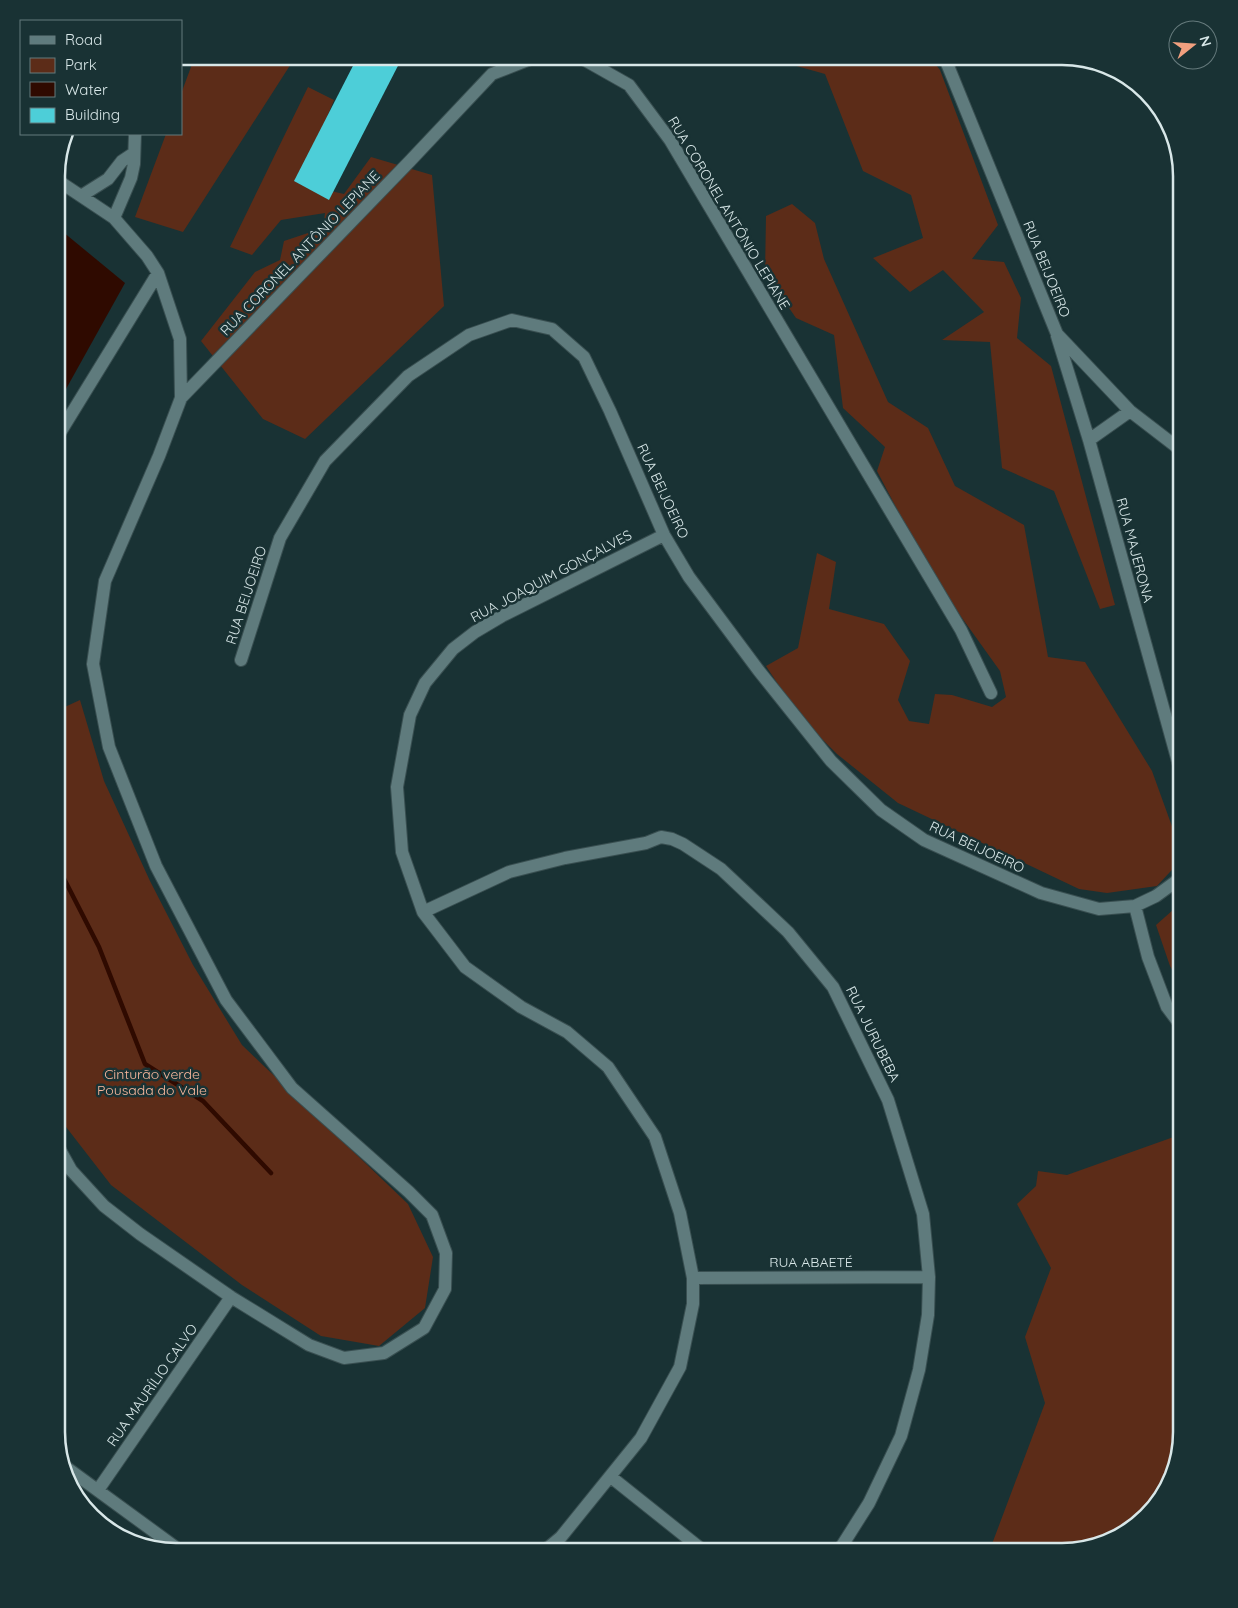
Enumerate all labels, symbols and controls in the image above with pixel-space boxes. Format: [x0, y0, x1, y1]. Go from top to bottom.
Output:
legend [20, 20, 182, 135]
north arrow [1168, 20, 1218, 70]
text: Road [65, 30, 102, 49]
text: N [1195, 34, 1216, 49]
text: Park [65, 55, 97, 74]
text: Water [65, 80, 108, 99]
text: Building [65, 105, 120, 124]
street label: RUA CORONEL ANTÔNIO LEPIANE [664, 113, 794, 313]
street label: RUA CORONEL ANTÔNIO LEPIANE [216, 167, 384, 339]
street label: RUA BEIJOEIRO [1019, 218, 1075, 320]
street label: RUA BEIJOEIRO [633, 441, 693, 542]
street label: RUA MAJERONA [1112, 496, 1158, 604]
street label: RUA JOAQUIM GONÇALVES [467, 526, 635, 626]
street label: RUA BEIJOEIRO [222, 543, 271, 647]
street label: RUA BEIJOEIRO [927, 817, 1028, 877]
street label: RUA JURUBEBA [842, 983, 904, 1085]
park label: Cinturão verde Pousada do Vale [97, 1065, 207, 1099]
street label: RUA ABAETÉ [769, 1253, 853, 1271]
street label: RUA MAURÍLIO CALVO [103, 1320, 201, 1450]

